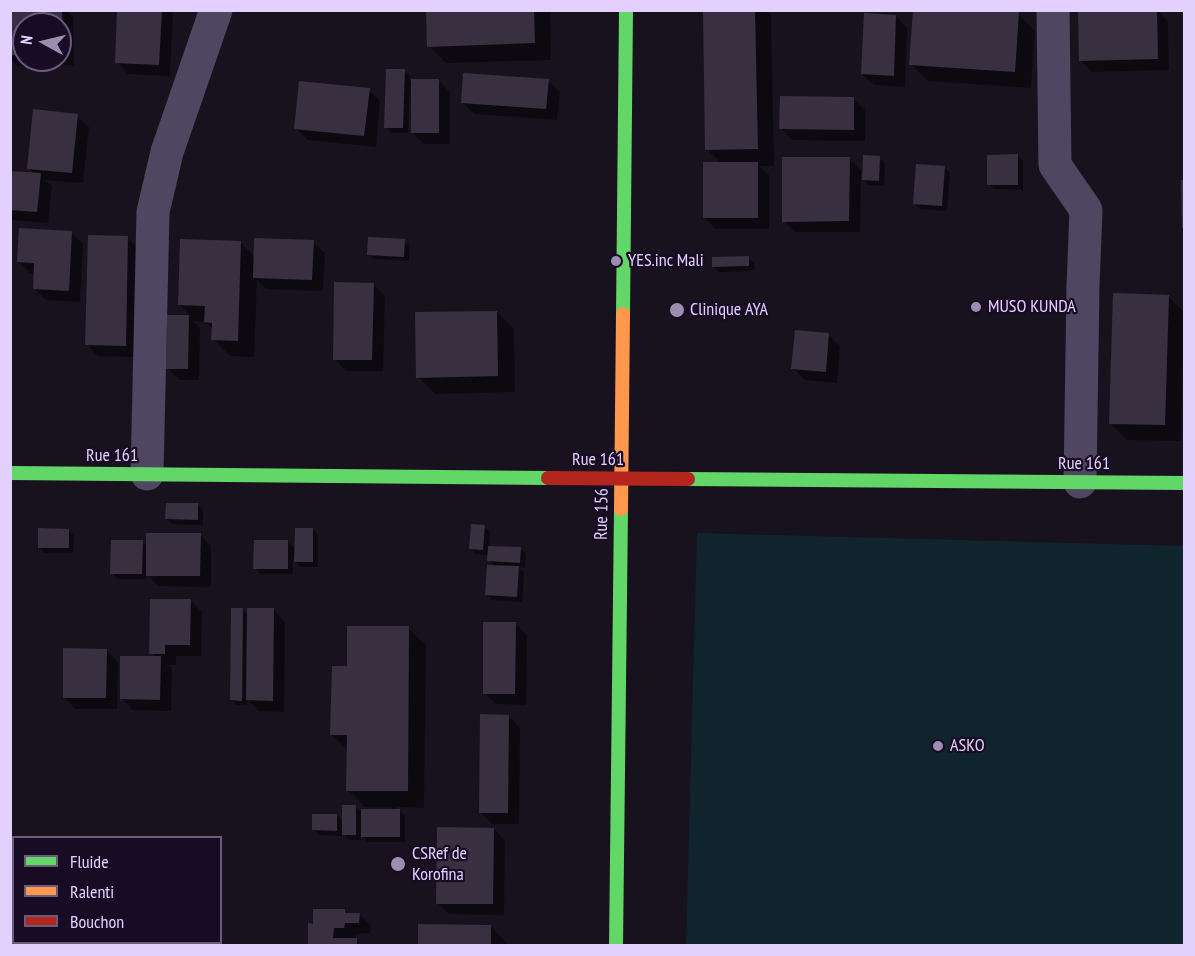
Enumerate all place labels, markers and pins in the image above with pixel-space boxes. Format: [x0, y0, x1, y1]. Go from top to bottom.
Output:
place label: YES.inc Mali [628, 250, 704, 272]
marker: YES.inc Mali [609, 254, 623, 268]
place label: MUSO KUNDA [988, 296, 1076, 318]
place label: Clinique AYA [690, 299, 768, 321]
marker: MUSO KUNDA [969, 300, 983, 314]
marker: Clinique AYA [668, 301, 686, 319]
place label: ASKO [950, 735, 985, 757]
marker: ASKO [931, 739, 945, 753]
place label: CSRef de Korofina [412, 843, 467, 886]
marker: CSRef de Korofina [389, 855, 407, 873]

